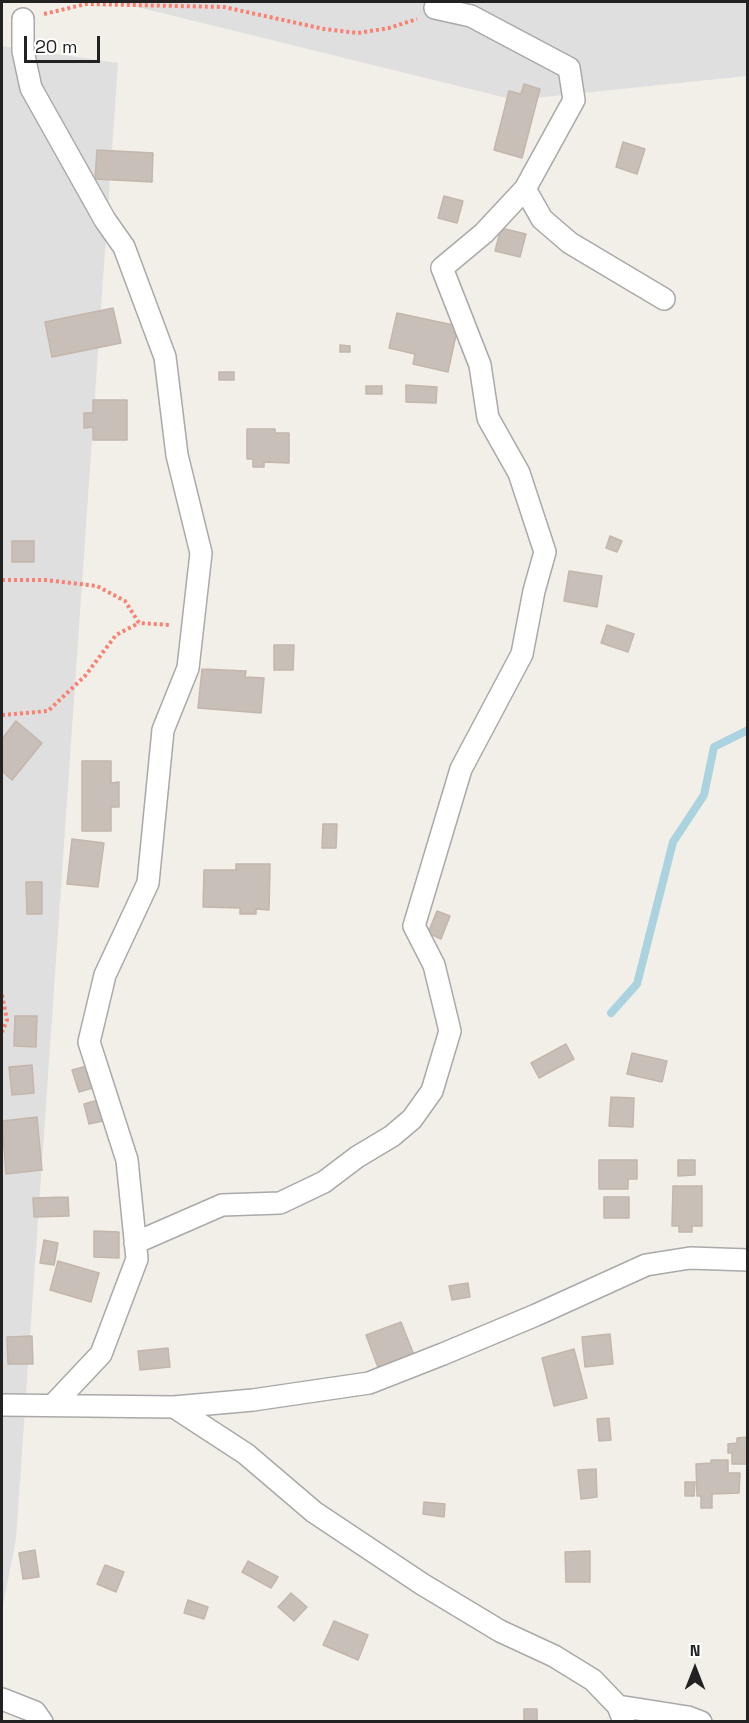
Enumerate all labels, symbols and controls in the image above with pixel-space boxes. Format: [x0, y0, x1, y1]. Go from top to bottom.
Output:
scale bar [27, 24, 104, 62]
text: 20 m [35, 35, 78, 58]
north arrow [665, 1639, 725, 1699]
text: N [690, 1640, 700, 1661]

